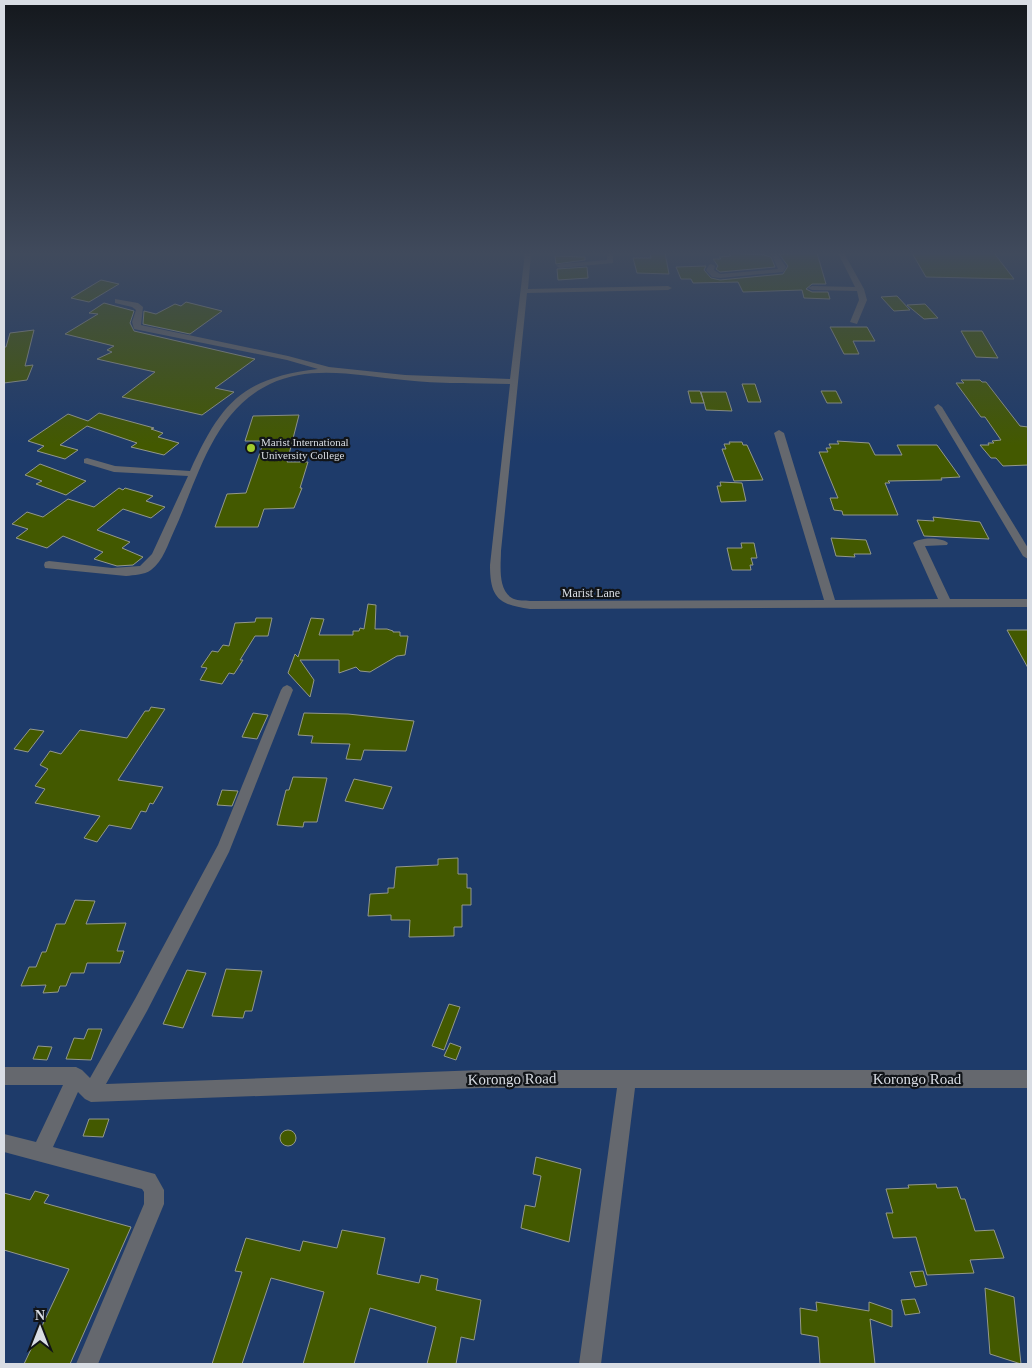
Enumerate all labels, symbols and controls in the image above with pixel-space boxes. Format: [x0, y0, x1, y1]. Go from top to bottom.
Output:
place label: Marist International University College [261, 436, 349, 461]
marker: Marist International University College [245, 442, 257, 454]
street label: Marist Lane [562, 586, 620, 600]
street label: Korongo Road [467, 1070, 557, 1088]
street label: Korongo Road [873, 1071, 962, 1087]
north arrow [15, 1303, 65, 1353]
text: N [35, 1308, 45, 1323]

